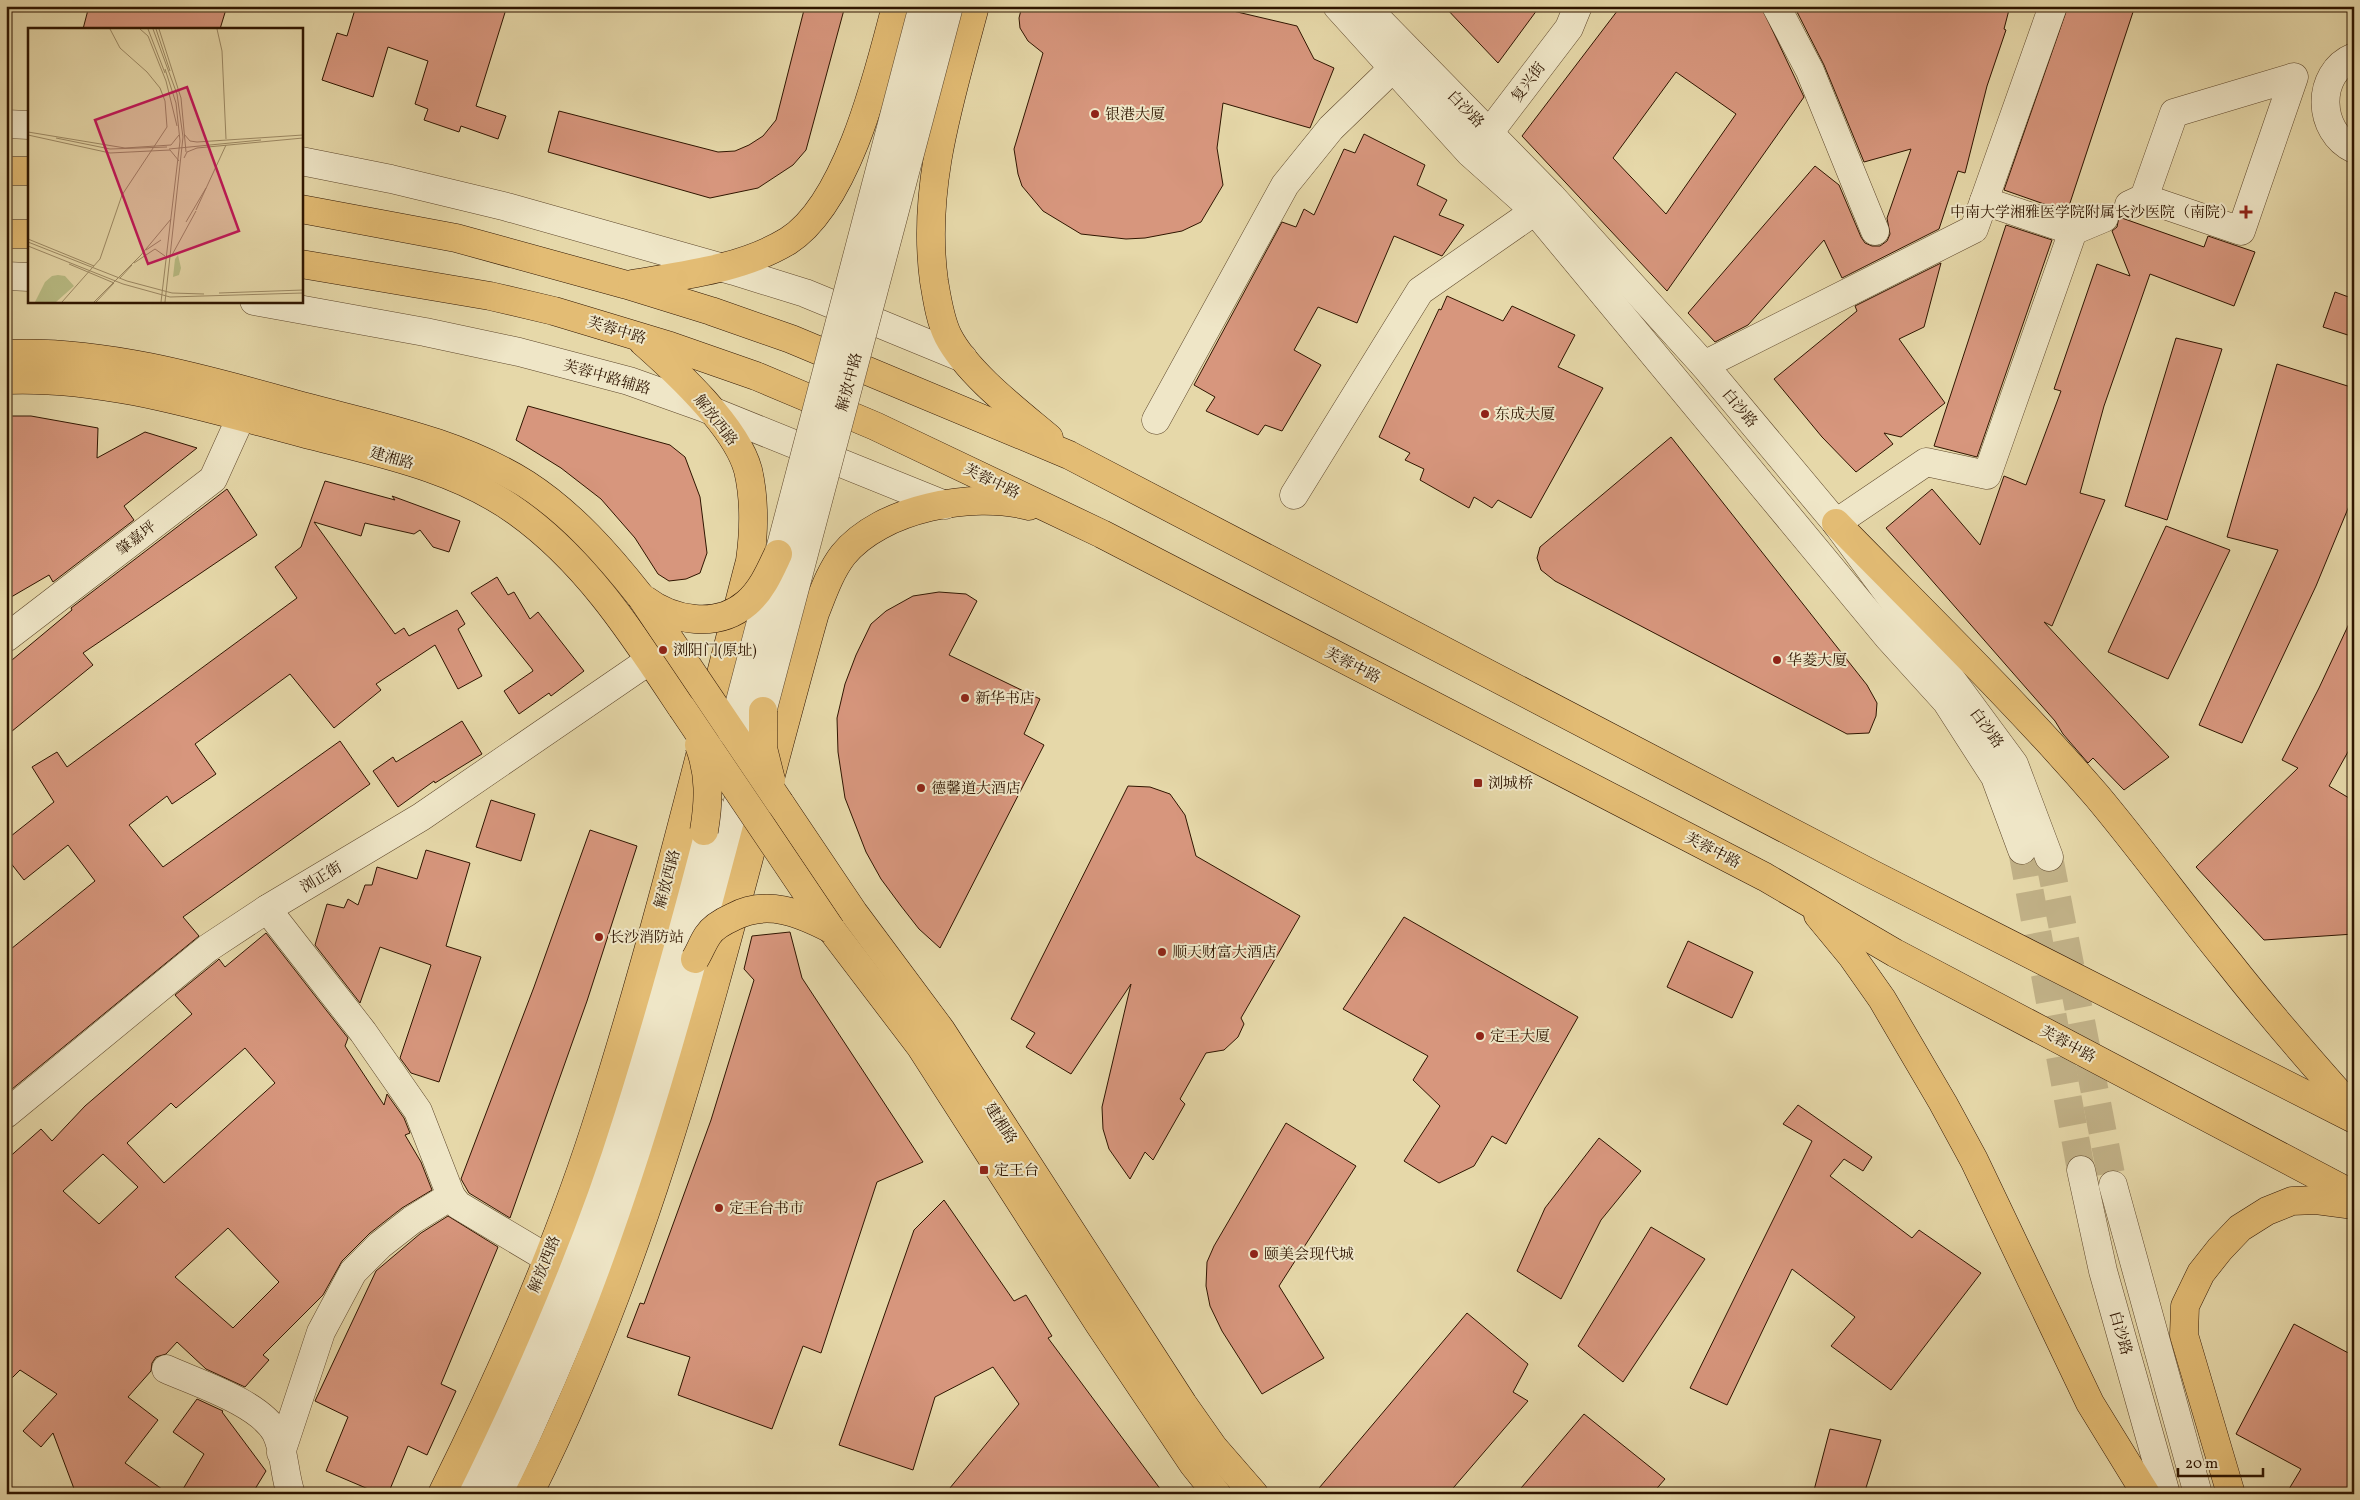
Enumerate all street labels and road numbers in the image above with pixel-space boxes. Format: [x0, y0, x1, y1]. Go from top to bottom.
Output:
street label: 复兴街 [1507, 59, 1551, 107]
street label: 白沙路 [1442, 87, 1488, 134]
street label: 芙蓉中路 [585, 313, 648, 350]
street label: 解放中路 [833, 351, 868, 414]
street label: 芙蓉中路辅路 [560, 356, 653, 401]
street label: 白沙路 [1716, 385, 1761, 433]
street label: 解放西路 [688, 391, 742, 451]
street label: 建湘路 [367, 443, 416, 476]
street label: 芙蓉中路 [960, 460, 1023, 505]
street label: 肇嘉坪 [113, 517, 161, 561]
street label: 芙蓉中路 [1321, 643, 1384, 689]
street label: 白沙路 [1964, 705, 2008, 753]
street label: 芙蓉中路 [1681, 828, 1744, 874]
street label: 解放西路 [651, 848, 686, 911]
street label: 浏正街 [297, 858, 346, 899]
street label: 芙蓉中路 [2036, 1022, 2099, 1069]
street label: 建湘路 [979, 1099, 1021, 1148]
street label: 解放西路 [524, 1233, 566, 1296]
street label: 白沙路 [2103, 1309, 2136, 1358]

